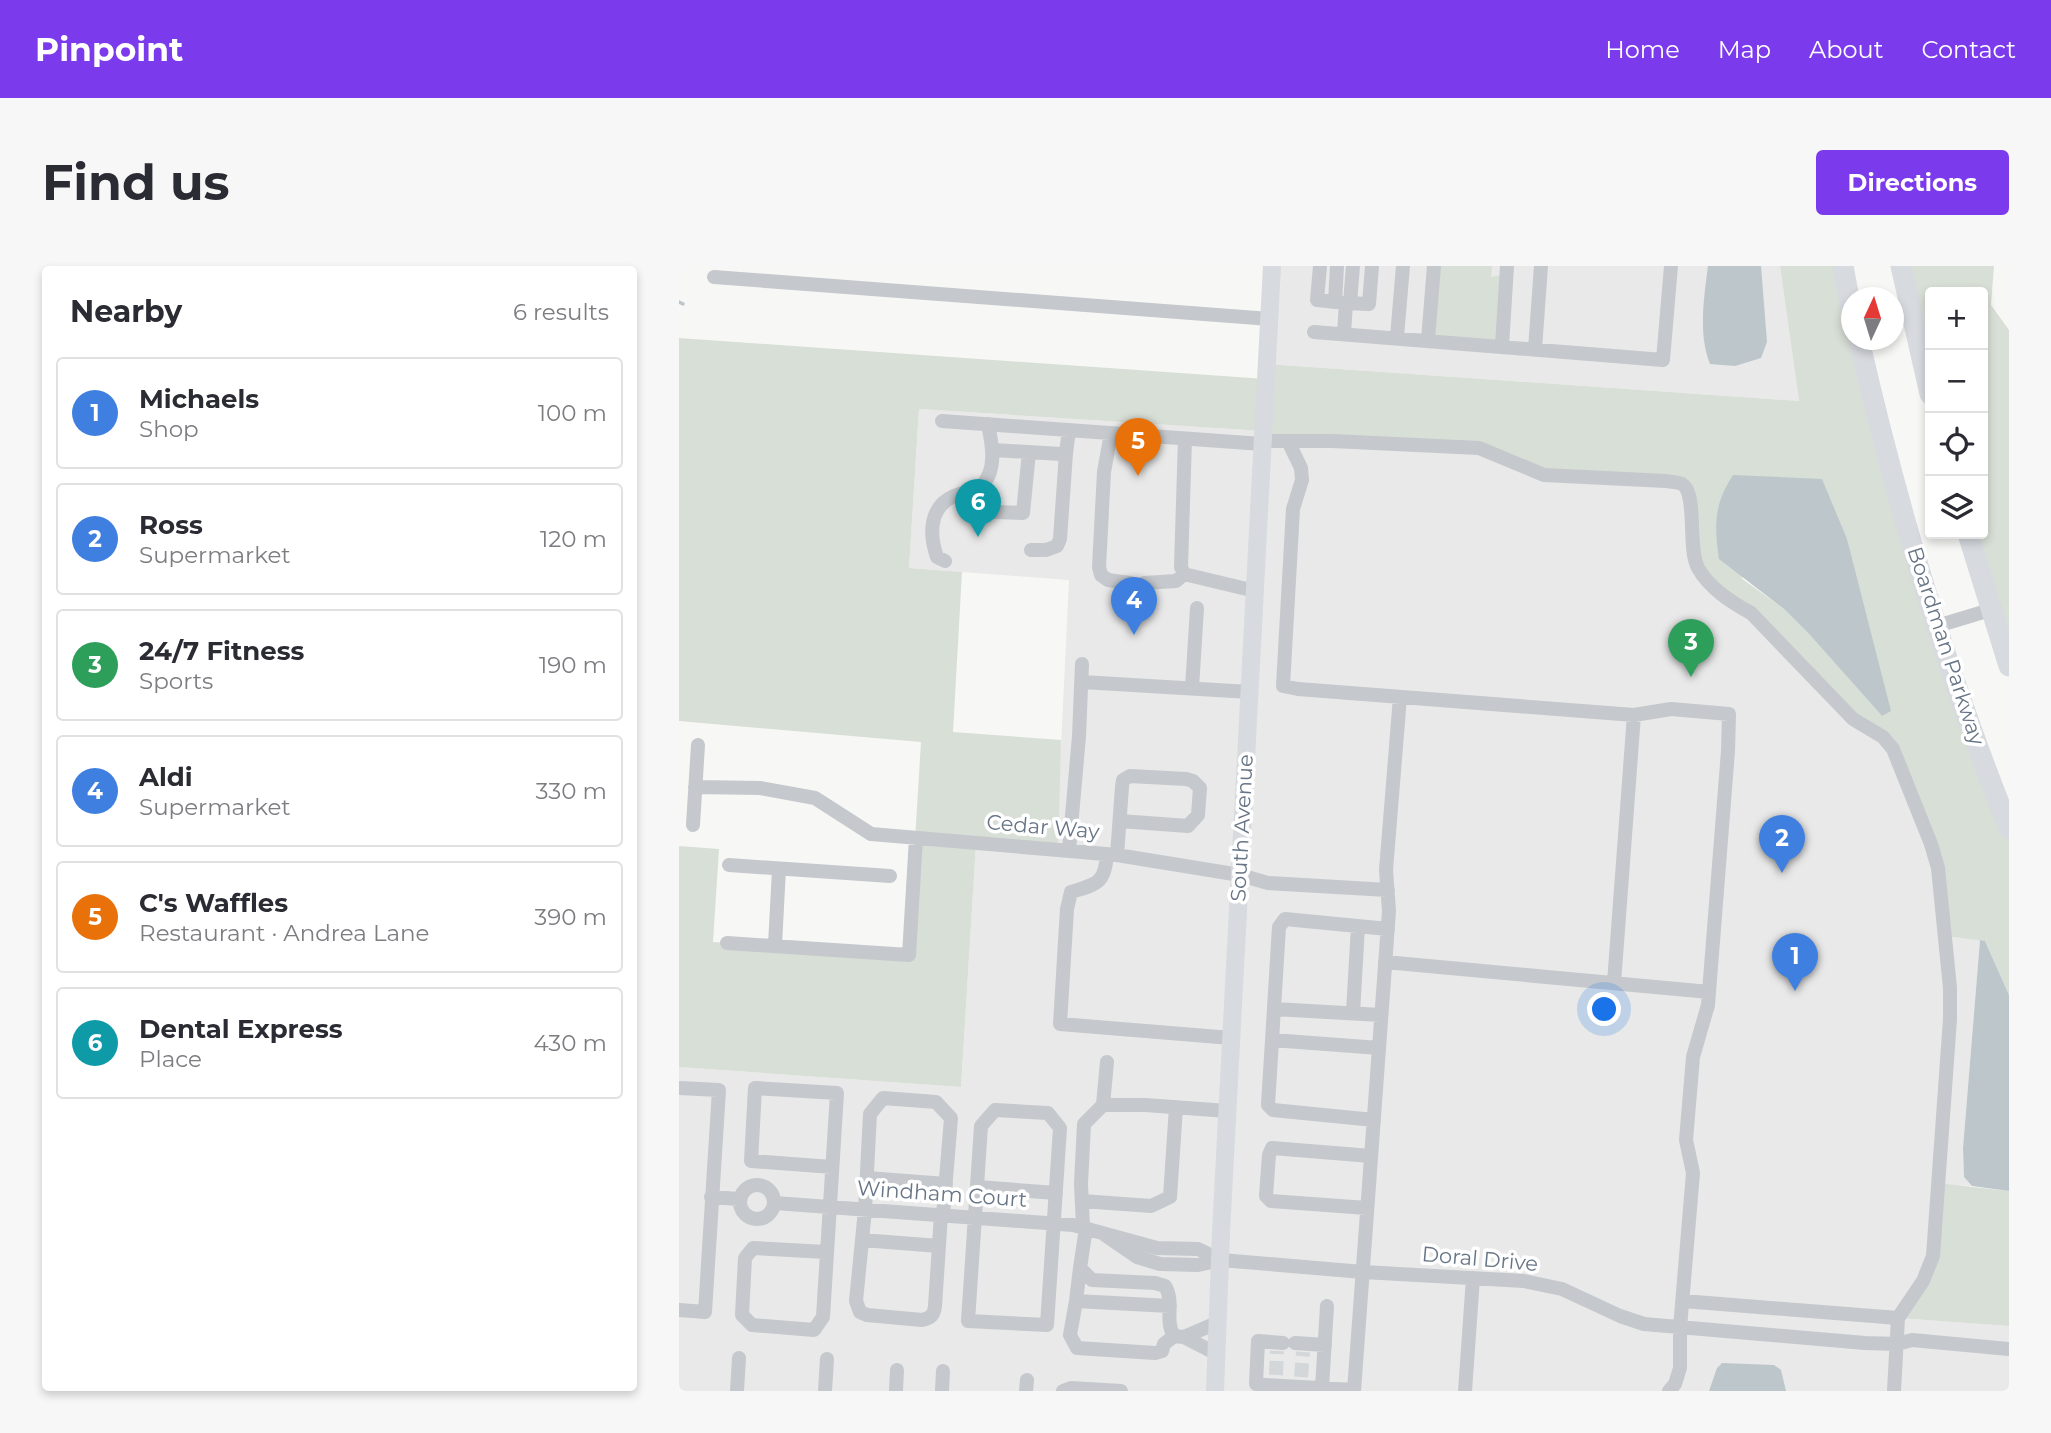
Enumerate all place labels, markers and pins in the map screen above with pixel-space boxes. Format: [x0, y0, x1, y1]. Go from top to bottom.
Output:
pin: 5 [1115, 418, 1161, 476]
pin: 6 [955, 479, 1001, 537]
pin: 4 [1111, 577, 1157, 635]
pin: 3 [1668, 619, 1714, 677]
pin: 2 [1759, 815, 1805, 873]
pin: 1 [1772, 933, 1818, 991]

